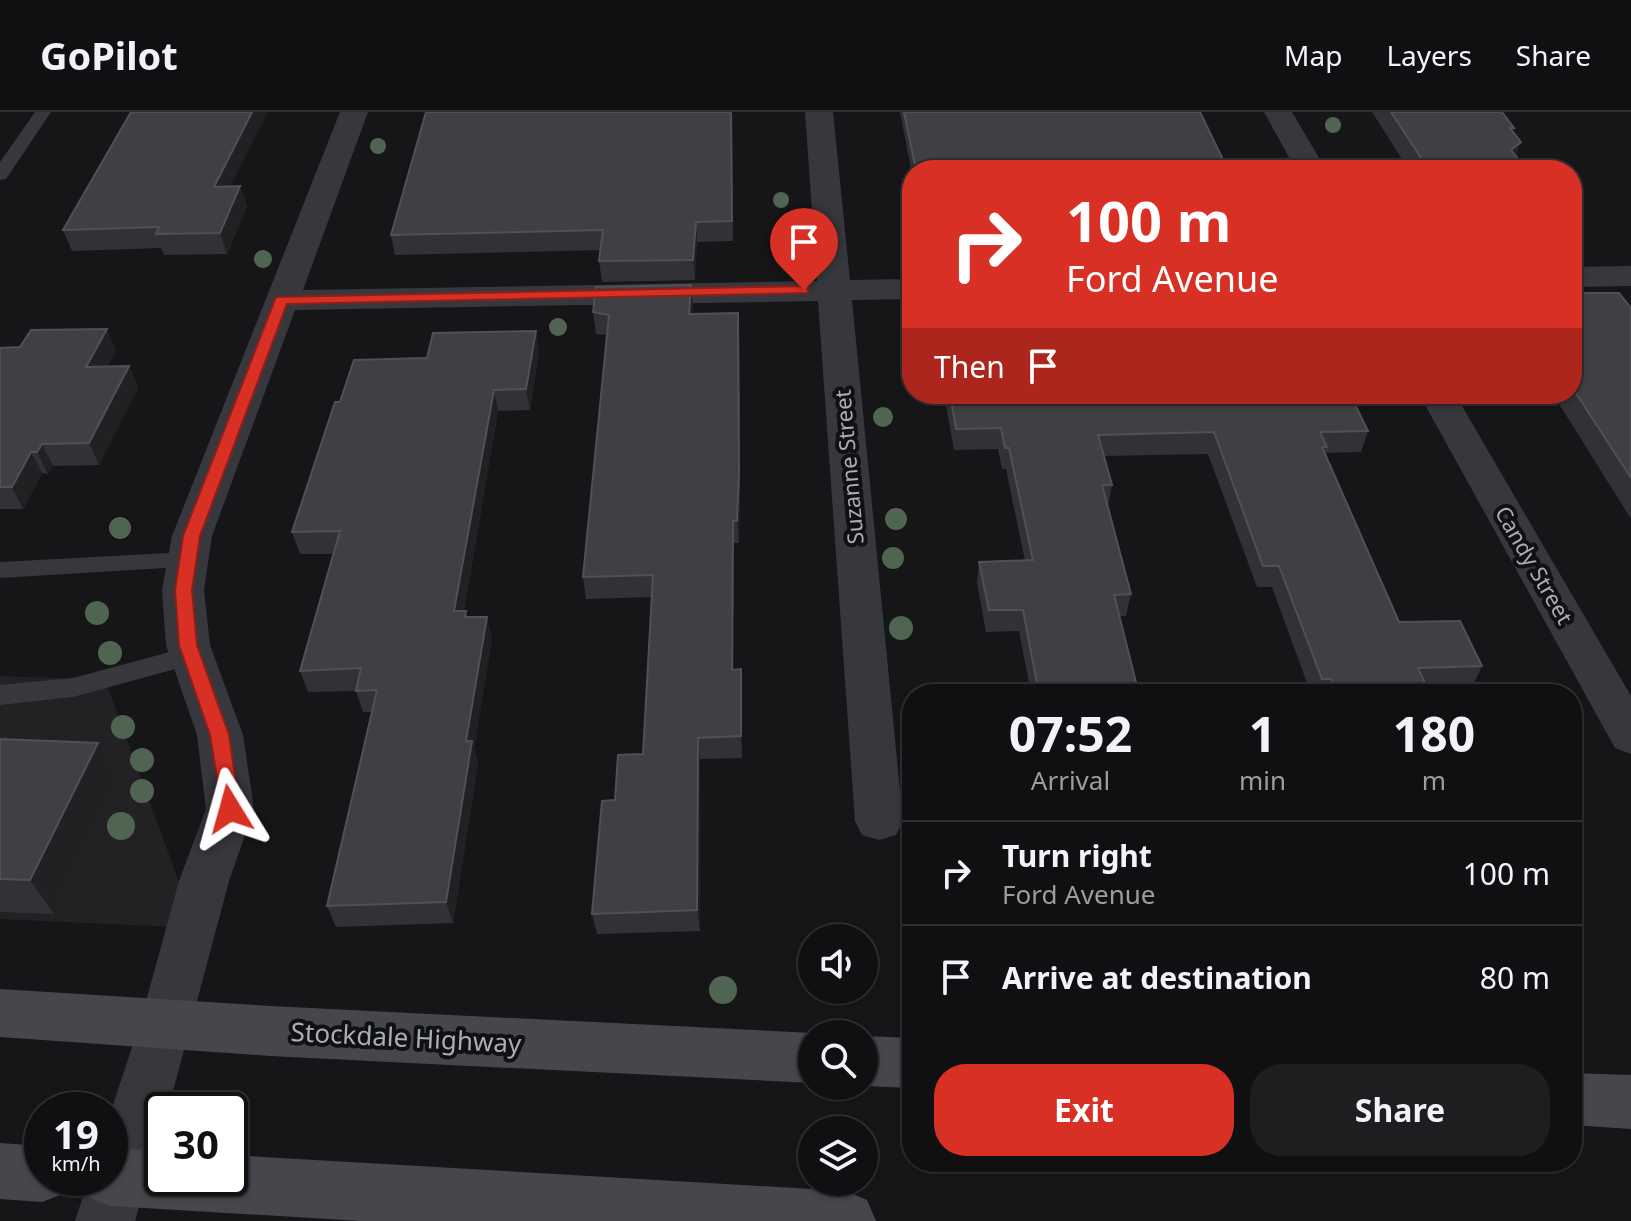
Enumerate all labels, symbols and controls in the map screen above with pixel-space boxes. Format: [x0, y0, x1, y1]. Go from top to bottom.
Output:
text: GoPilot [40, 29, 178, 81]
text: Map [1284, 36, 1342, 74]
text: Layers [1386, 36, 1472, 74]
text: Share [1516, 36, 1591, 74]
text: 100 m [1066, 182, 1231, 258]
icon: right [934, 192, 1038, 296]
pin [770, 208, 838, 290]
icon: arrive [782, 220, 826, 264]
text: Ford Avenue [1066, 254, 1279, 303]
icon: arrive [1021, 344, 1065, 388]
text: Then [934, 346, 1005, 387]
street label: Suzanne Street [826, 388, 870, 546]
street label: Candy Street [1489, 500, 1581, 629]
text: 07:52 [1009, 701, 1132, 766]
text: 1 [1249, 701, 1276, 766]
text: 180 [1393, 701, 1475, 766]
text: Arrival [1031, 762, 1110, 798]
text: min [1239, 762, 1286, 798]
text: m [1422, 762, 1446, 798]
position arrow [188, 767, 272, 851]
text: Turn right [1002, 835, 1152, 876]
icon: right [934, 851, 978, 895]
text: 100 m [1463, 853, 1550, 894]
text: Ford Avenue [1002, 876, 1155, 912]
map controls [798, 924, 878, 1196]
button: sound [798, 924, 878, 1004]
icon: arrive [934, 955, 978, 999]
text: Arrive at destination [1002, 957, 1312, 998]
text: 80 m [1480, 957, 1550, 998]
street label: Stockdale Highway [290, 1013, 523, 1061]
button: search [798, 1020, 878, 1100]
button: Exit [934, 1064, 1234, 1156]
button: Share [1250, 1064, 1550, 1156]
speed limit sign: 30 [144, 1092, 248, 1196]
text: 19 [53, 1106, 99, 1161]
button: layers [798, 1116, 878, 1196]
text: km/h [51, 1150, 101, 1177]

